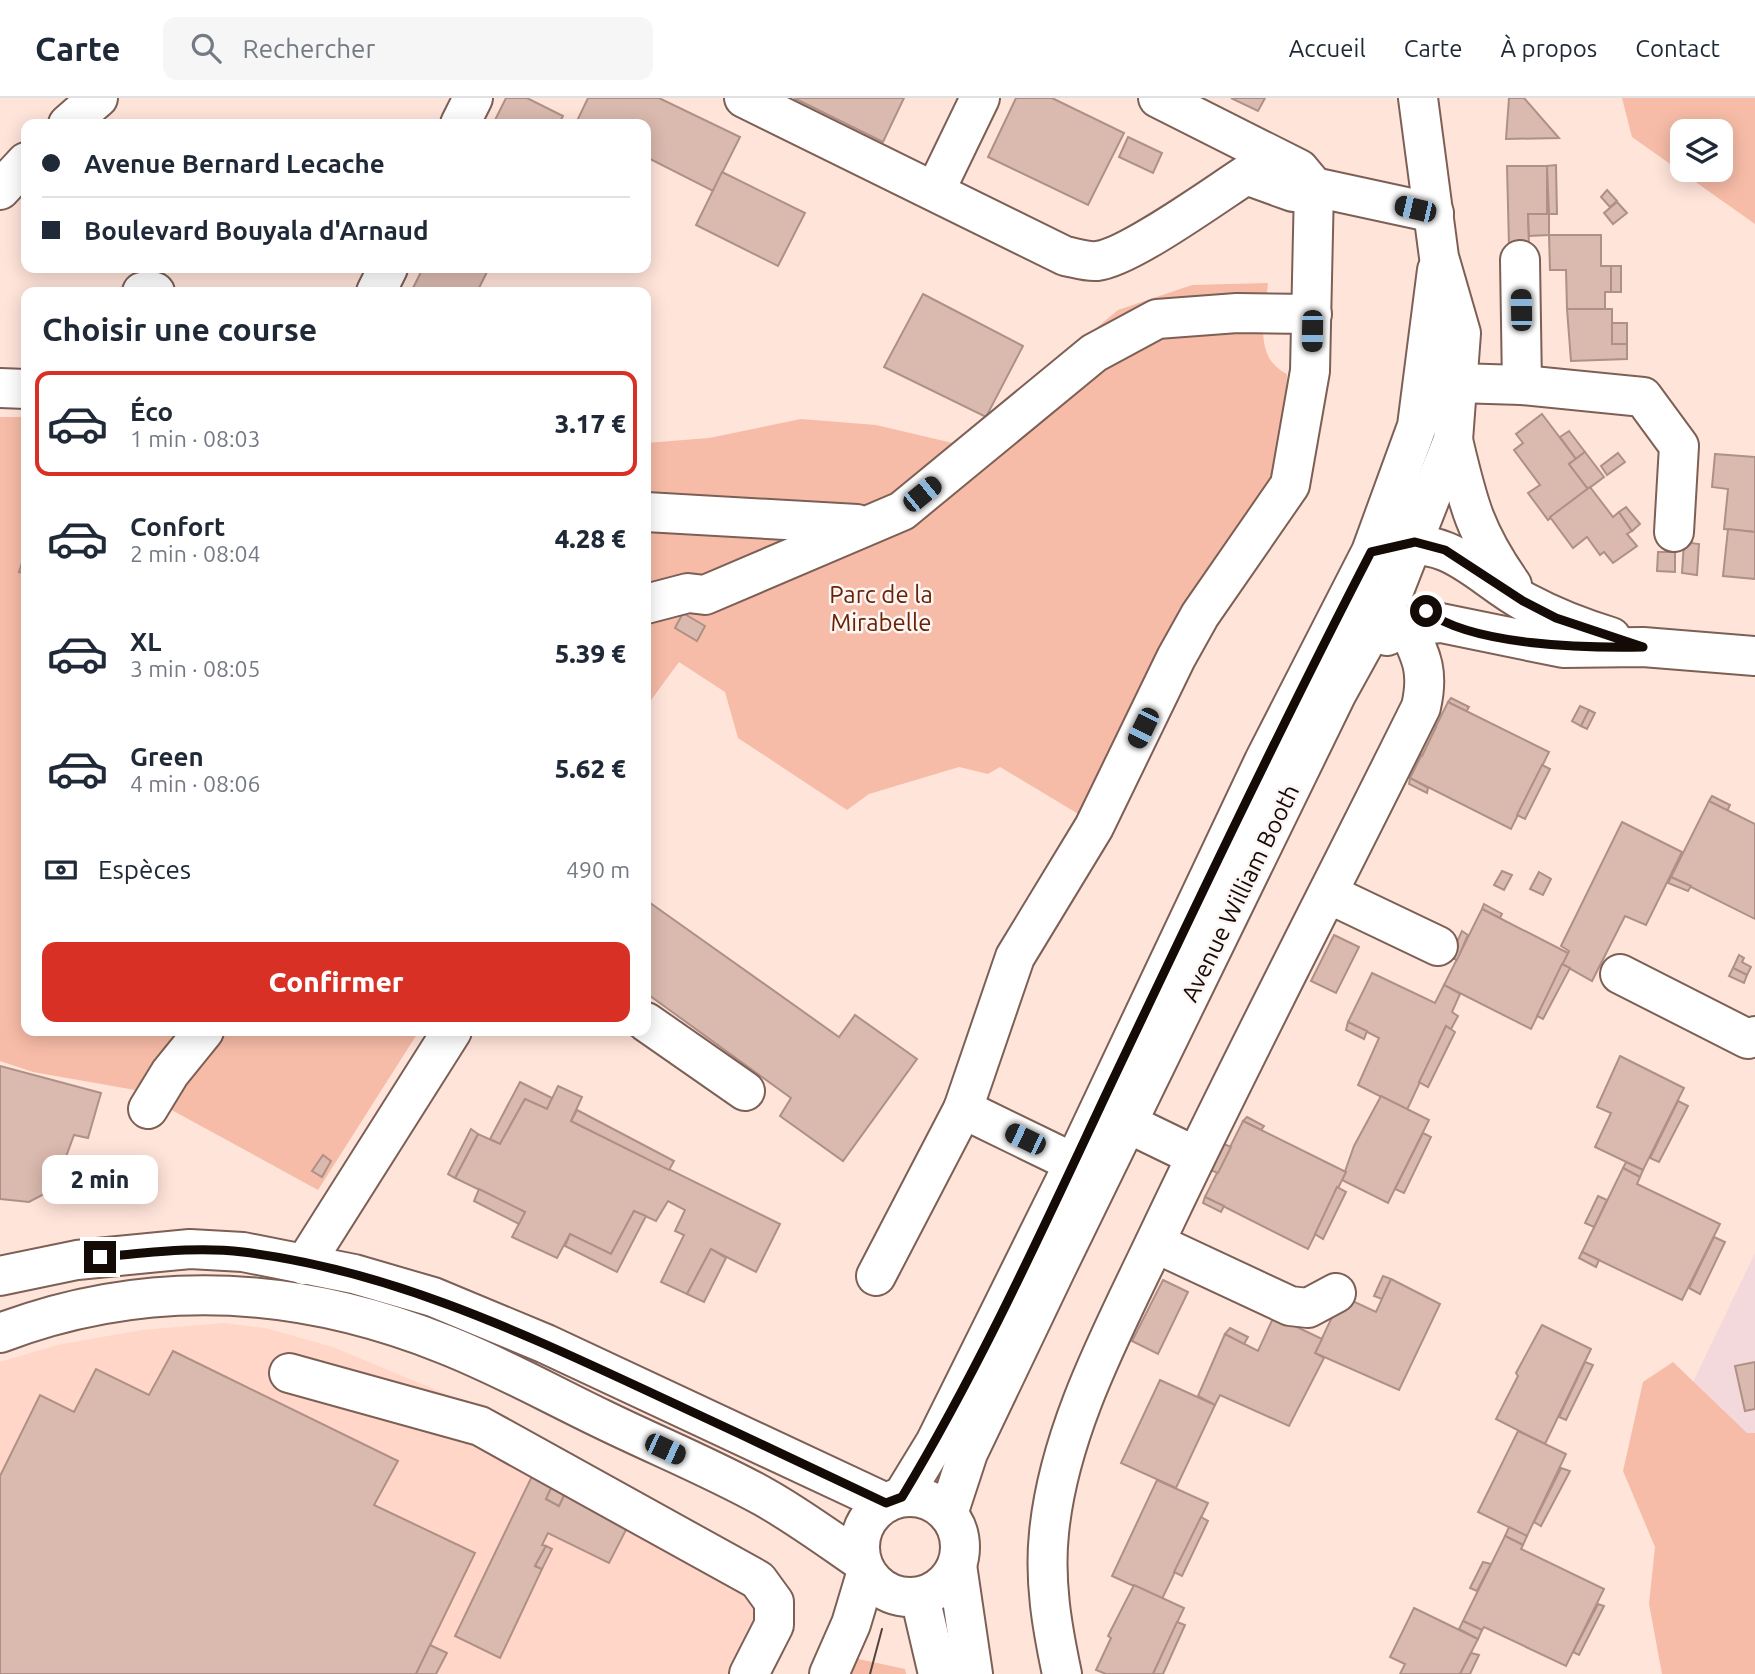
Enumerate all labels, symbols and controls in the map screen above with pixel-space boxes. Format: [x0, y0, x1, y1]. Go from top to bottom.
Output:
search box [163, 17, 653, 80]
icon: search [187, 29, 225, 67]
text: Carte [35, 30, 121, 67]
text: Rechercher [243, 34, 375, 63]
text: Accueil [1289, 35, 1366, 62]
text: Carte [1404, 35, 1463, 62]
text: À propos [1501, 35, 1597, 62]
text: Contact [1635, 35, 1720, 62]
map controls [1670, 119, 1733, 182]
button: layers [1670, 119, 1733, 182]
text: Avenue Bernard Lecache [84, 149, 385, 178]
car [1393, 194, 1438, 224]
text: Boulevard Bouyala d'Arnaud [84, 216, 429, 245]
car [1511, 289, 1532, 331]
car [1302, 310, 1323, 352]
text: Choisir une course [42, 311, 317, 347]
icon: car [46, 392, 109, 455]
text: Éco [130, 397, 173, 426]
text: 3.17 € [555, 409, 626, 438]
text: 1 min · 08:03 [130, 426, 261, 451]
car [900, 473, 945, 515]
icon: car [46, 507, 109, 570]
text: Confort [130, 512, 225, 541]
text: 4.28 € [555, 524, 626, 553]
text: 2 min · 08:04 [130, 541, 261, 566]
park label: Parc de la Mirabelle [829, 581, 933, 636]
route start [1410, 595, 1442, 627]
icon: car [46, 622, 109, 685]
text: XL [130, 627, 161, 656]
text: 5.39 € [555, 639, 626, 668]
text: 3 min · 08:05 [130, 656, 261, 681]
car [1125, 705, 1162, 751]
icon: car [46, 737, 109, 800]
text: Green [130, 742, 204, 771]
text: 5.62 € [555, 754, 626, 783]
text: 4 min · 08:06 [130, 771, 261, 796]
street label: Avenue William Booth [1176, 780, 1304, 1006]
icon: cash [42, 851, 80, 889]
text: Espèces [98, 855, 191, 884]
text: 490 m [566, 857, 630, 882]
button: Confirmer [42, 942, 630, 1022]
car [1002, 1120, 1049, 1158]
callout: 2 min [42, 1156, 158, 1204]
text: 2 min [71, 1167, 129, 1192]
route end [84, 1241, 116, 1273]
car [642, 1431, 689, 1467]

